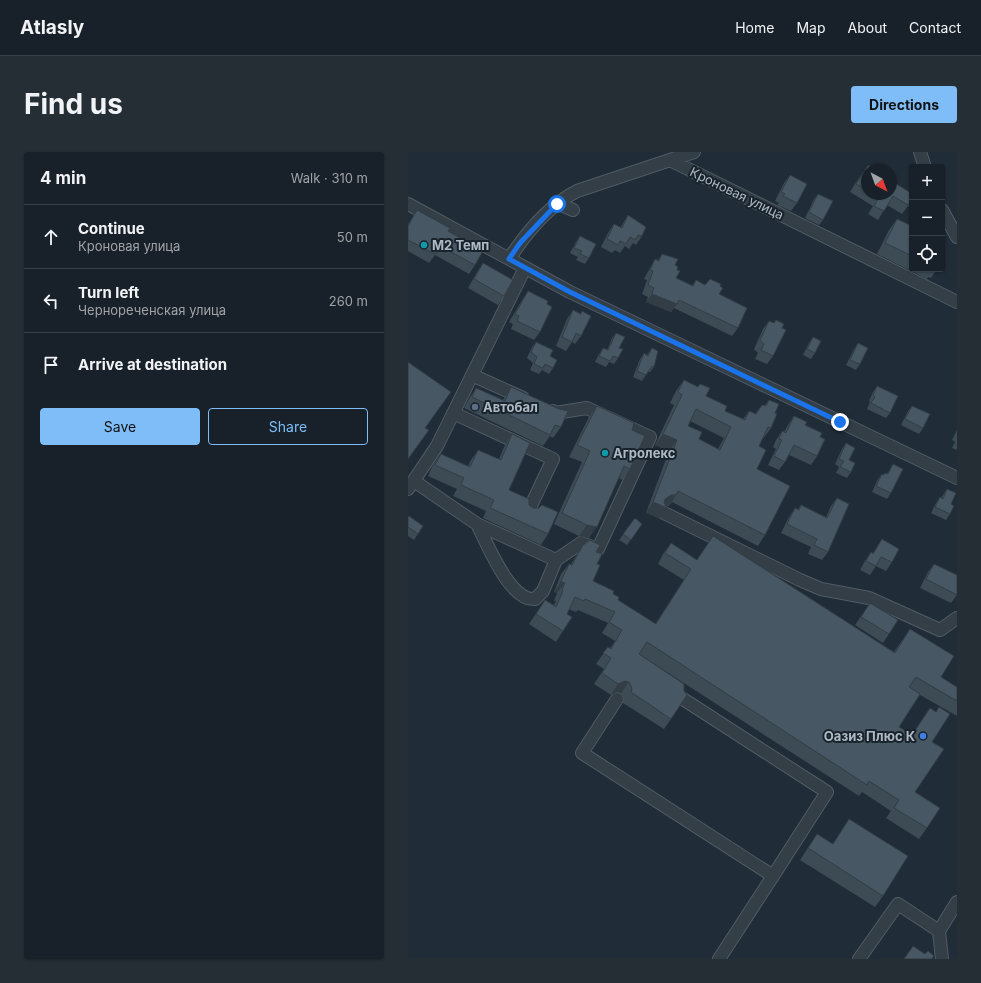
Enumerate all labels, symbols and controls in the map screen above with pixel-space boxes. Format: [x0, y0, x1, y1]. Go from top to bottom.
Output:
text: Atlasly [20, 16, 84, 39]
text: Home [735, 19, 774, 36]
text: Map [796, 19, 826, 36]
text: About [848, 19, 887, 36]
text: Contact [909, 19, 961, 36]
button: Directions [851, 86, 957, 123]
text: Find us [24, 87, 123, 121]
street label: Кроновая улица [687, 163, 787, 223]
north arrow [861, 164, 897, 200]
map controls [909, 164, 945, 272]
button: + [909, 164, 945, 200]
text: 4 min [40, 168, 86, 188]
text: Walk · 310 m [291, 170, 368, 186]
route start [548, 195, 566, 213]
button: − [909, 200, 945, 236]
text: Continue [78, 219, 145, 238]
icon: ahead [40, 226, 62, 248]
text: 50 m [337, 229, 368, 245]
button: locate [909, 236, 945, 272]
place label: М2 Темп [432, 237, 489, 253]
text: Кроновая улица [78, 238, 180, 254]
marker: М2 Темп [419, 240, 429, 250]
text: Turn left [78, 283, 139, 302]
icon: left [40, 290, 62, 312]
text: 260 m [329, 293, 368, 309]
text: Чернореченская улица [78, 302, 226, 318]
icon: arrive [40, 354, 62, 376]
text: Arrive at destination [78, 355, 227, 374]
place label: Автобал [483, 399, 538, 415]
marker: Автобал [470, 402, 480, 412]
button: Save [40, 408, 200, 445]
button: Share [208, 408, 368, 445]
route end [831, 413, 849, 431]
place label: Агролекс [613, 445, 676, 461]
marker: Агролекс [600, 448, 610, 458]
place label: Оазиз Плюс К [824, 728, 916, 744]
marker: Оазиз Плюс К [918, 731, 928, 741]

